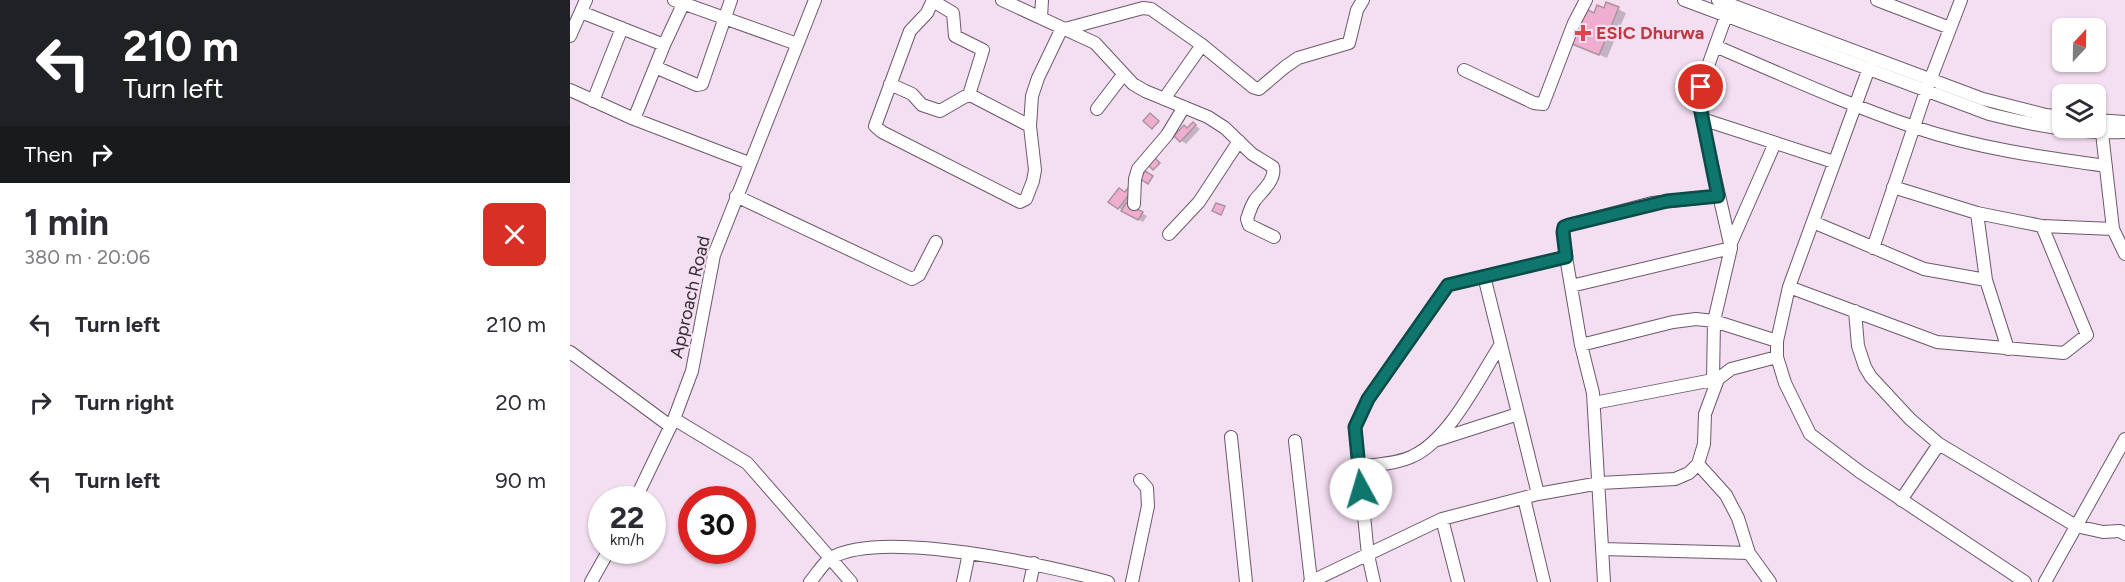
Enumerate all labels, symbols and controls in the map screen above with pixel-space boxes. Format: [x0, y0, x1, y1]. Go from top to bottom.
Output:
north arrow [2052, 18, 2106, 72]
map controls [2052, 18, 2106, 138]
text: 210 m [123, 21, 239, 72]
place label: ESIC Dhurwa [1596, 22, 1704, 44]
icon: left [24, 24, 102, 102]
marker: ESIC Dhurwa [1574, 24, 1592, 42]
pin [1675, 61, 1726, 112]
icon: arrive [1684, 70, 1717, 103]
text: Turn left [123, 72, 223, 105]
button: layers [2052, 84, 2106, 138]
icon: right [85, 138, 118, 171]
text: Then [24, 141, 73, 168]
text: 1 min [24, 201, 109, 244]
button: close [483, 203, 546, 266]
street label: Approach Road [665, 234, 715, 360]
text: 380 m · 20:06 [24, 245, 150, 269]
icon: left [24, 308, 57, 341]
text: Turn left [75, 311, 161, 338]
text: 210 m [486, 311, 546, 338]
icon: right [24, 386, 57, 419]
text: Turn right [75, 389, 174, 416]
text: 20 m [495, 389, 546, 416]
position arrow [1329, 457, 1393, 521]
icon: left [24, 464, 57, 497]
text: Turn left [75, 467, 161, 494]
text: 90 m [495, 467, 546, 494]
speed limit sign: 30 [678, 486, 756, 564]
text: 22 [610, 499, 644, 536]
text: km/h [610, 531, 644, 549]

